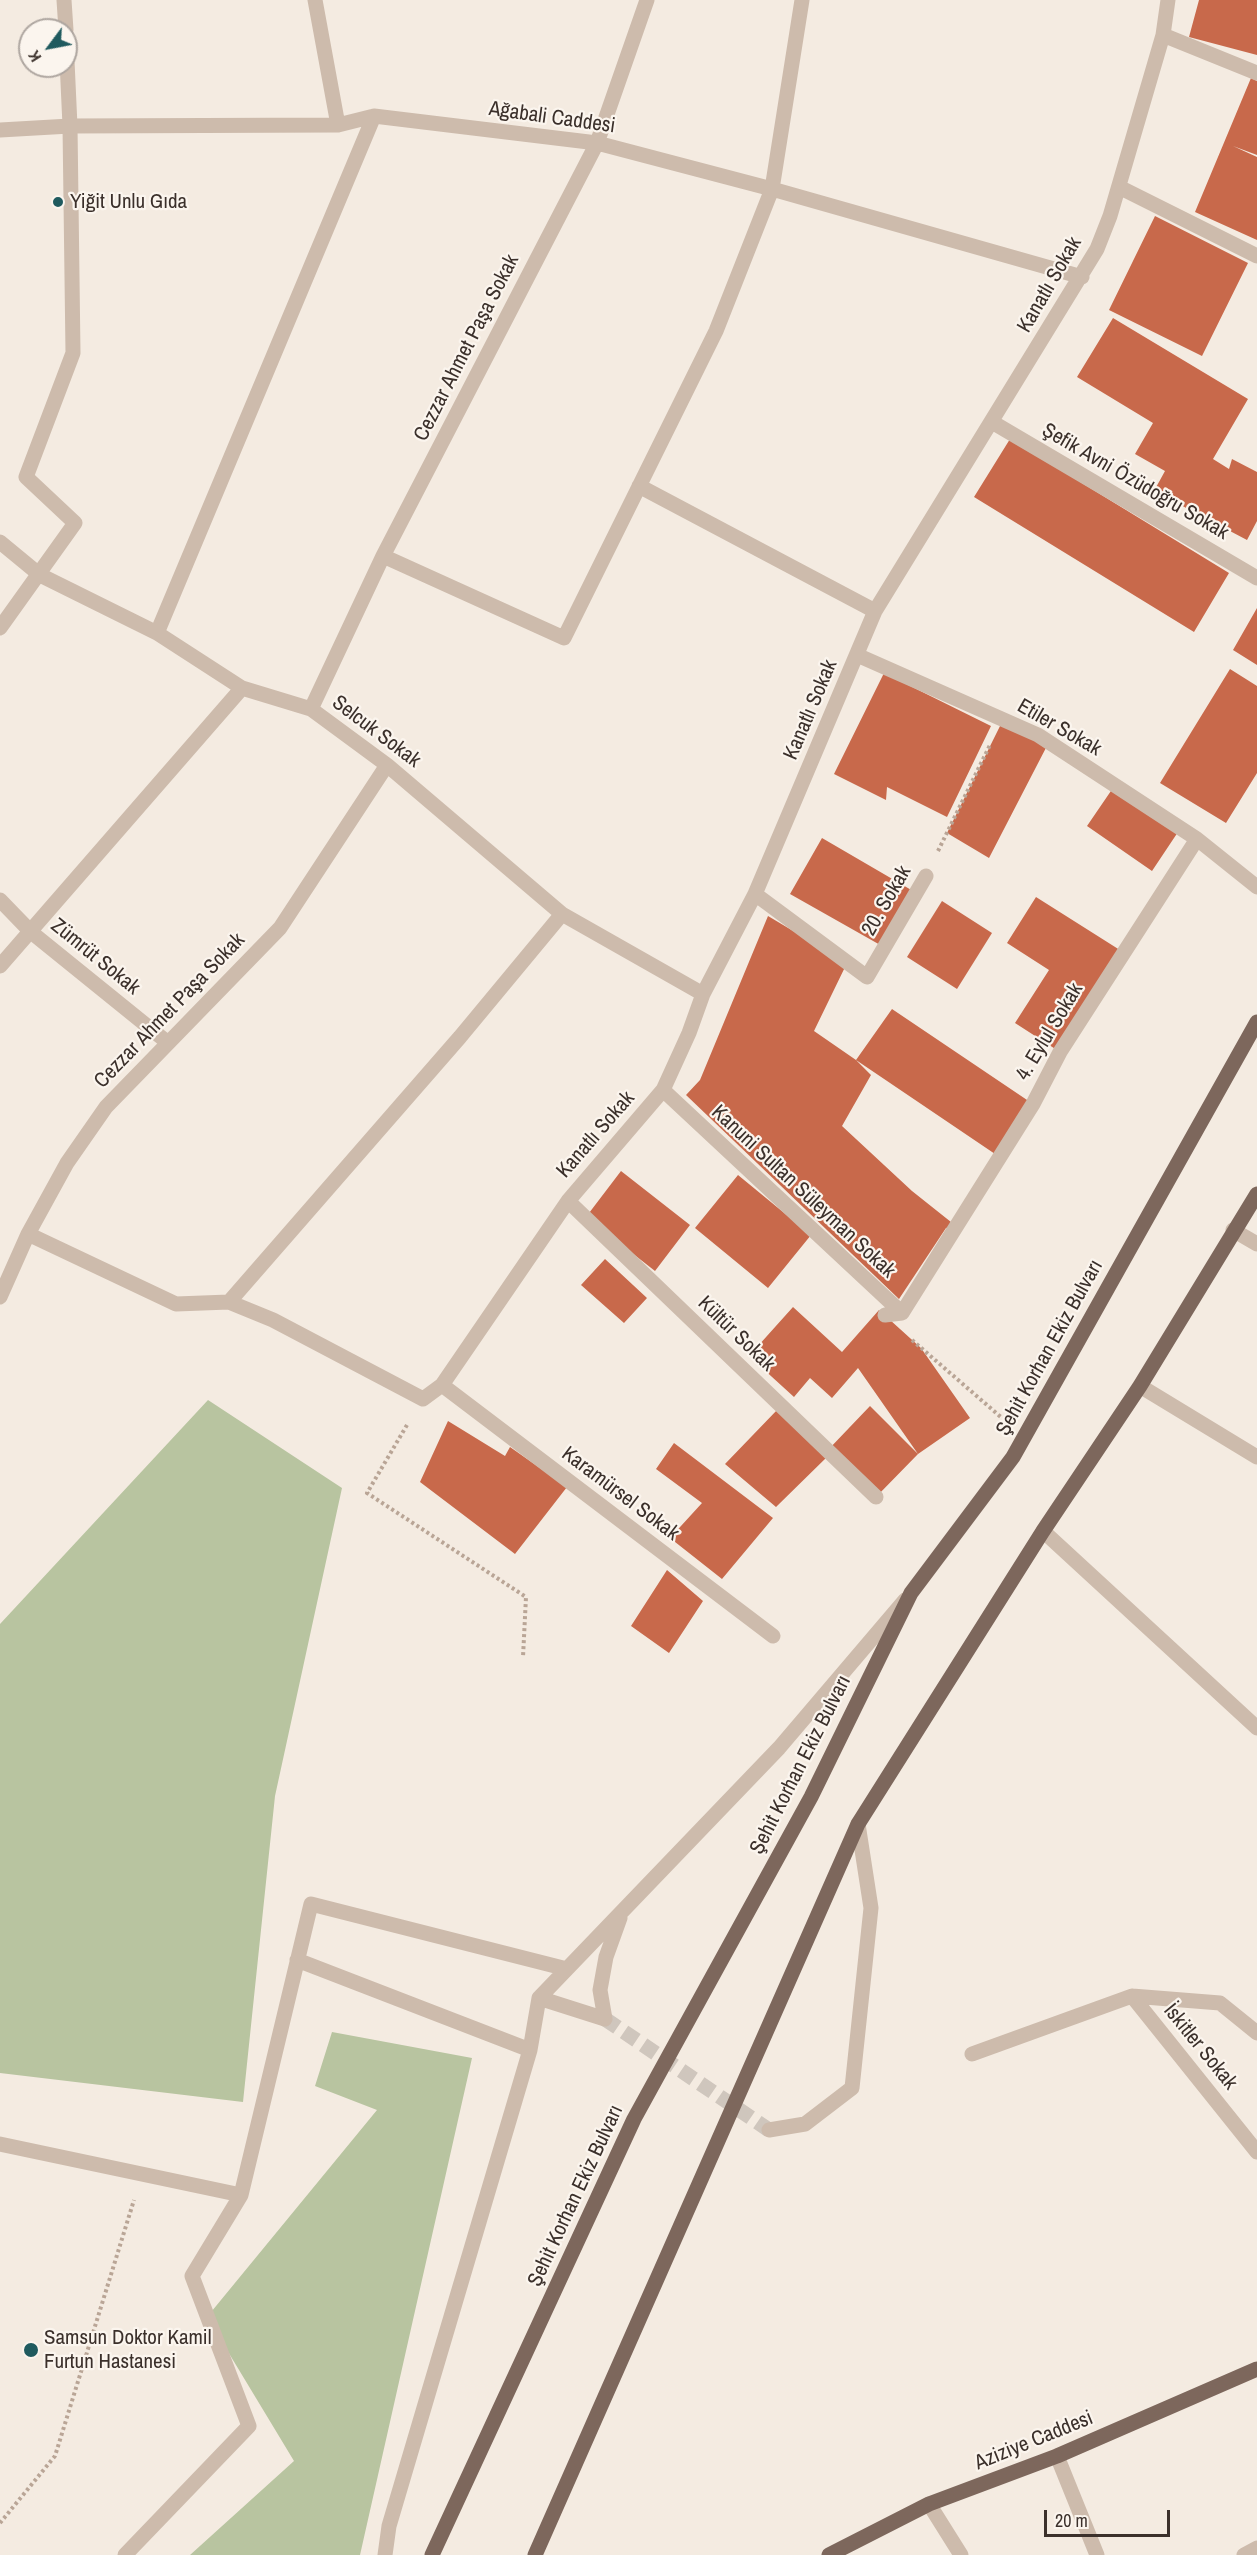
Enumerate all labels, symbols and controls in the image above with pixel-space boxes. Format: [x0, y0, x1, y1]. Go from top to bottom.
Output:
north arrow [18, 18, 78, 78]
text: K [23, 47, 46, 66]
street label: Ağabali Caddesi [487, 97, 617, 139]
place label: Yiğit Unlu Gıda [70, 189, 187, 215]
marker: Yiğit Unlu Gıda [51, 195, 65, 209]
street label: Kanatlı Sokak [1013, 233, 1087, 337]
street label: Cezzar Ahmet Paşa Sokak [409, 251, 525, 445]
street label: Şefik Avni Özüdoğru Sokak [1037, 418, 1233, 546]
street label: Kanatlı Sokak [779, 656, 843, 764]
street label: Selcuk Sokak [327, 691, 425, 773]
street label: Etiler Sokak [1012, 694, 1106, 762]
street label: 20. Sokak [857, 862, 917, 940]
street label: Zümrüt Sokak [45, 913, 145, 1001]
street label: Cezzar Ahmet Paşa Sokak [89, 928, 251, 1094]
street label: 4. Eylul Sokak [1011, 979, 1089, 1085]
street label: Kanatlı Sokak [552, 1087, 640, 1183]
street label: Kanuni Sultan Süleyman Sokak [706, 1100, 900, 1284]
street label: Şehit Korhan Ekiz Bulvarı [991, 1256, 1109, 1440]
street label: Kültür Sokak [692, 1291, 780, 1377]
street label: Karamürsel Sokak [556, 1442, 684, 1546]
street label: Şehit Korhan Ekiz Bulvarı [745, 1671, 857, 1859]
street label: İskitler Sokak [1158, 1999, 1242, 2095]
street label: Şehit Korhan Ekiz Bulvarı [523, 2101, 629, 2291]
place label: Samsun Doktor Kamil Furtun Hastanesi [44, 2325, 211, 2375]
marker: Samsun Doktor Kamil Furtun Hastanesi [22, 2341, 40, 2359]
street label: Aziziye Caddesi [971, 2406, 1097, 2476]
scale bar [1047, 2498, 1173, 2536]
text: 20 m [1055, 2508, 1088, 2533]

